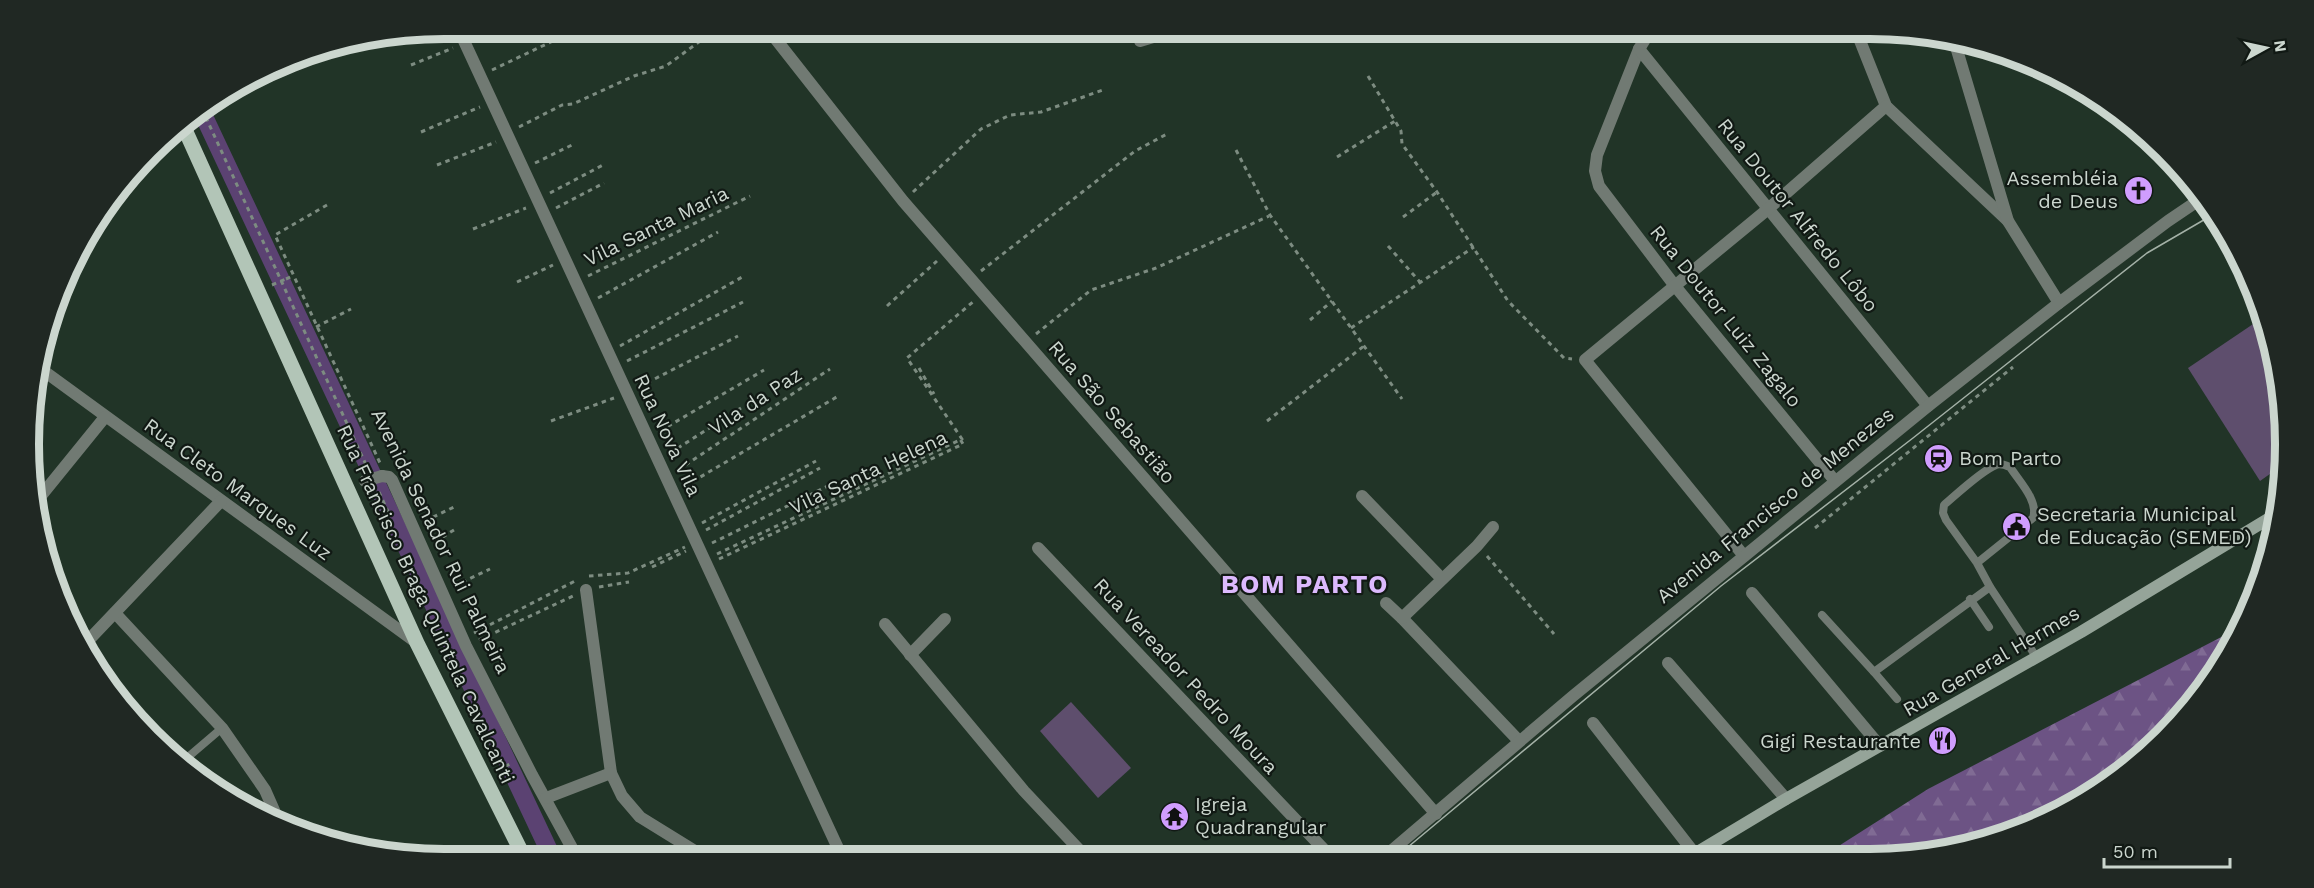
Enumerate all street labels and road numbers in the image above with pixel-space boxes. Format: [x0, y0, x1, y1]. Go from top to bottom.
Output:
street label: Rua Doutor Alfredo Lôbo [1712, 113, 1884, 317]
street label: Vila Santa Maria [580, 181, 732, 271]
street label: Rua Doutor Luiz Zagalo [1645, 220, 1807, 412]
street label: Rua São Sebastião [1043, 336, 1181, 488]
street label: Vila da Paz [704, 362, 806, 440]
street label: Rua Nova Vila [629, 370, 707, 500]
street label: Avenida Francisco de Menezes [1652, 402, 1898, 608]
street label: Avenida Senador Rui Palmeira [366, 405, 516, 677]
street label: Rua Cleto Marques Luz [140, 413, 336, 565]
street label: Rua Francisco Braga Quintela Cavalcanti [332, 421, 520, 787]
street label: Vila Santa Helena [785, 425, 951, 519]
street label: Rua Vereador Pedro Moura [1089, 573, 1283, 779]
street label: Rua General Hermes [1898, 601, 2084, 721]

